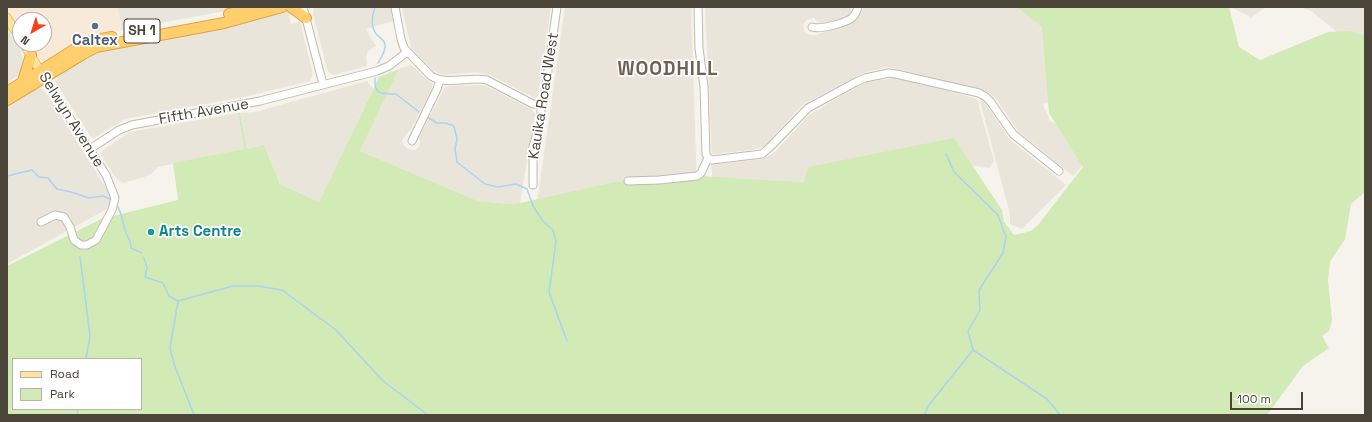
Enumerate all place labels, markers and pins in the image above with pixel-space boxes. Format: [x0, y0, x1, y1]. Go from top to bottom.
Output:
marker: Caltex [90, 21, 100, 31]
place label: Caltex [72, 32, 118, 50]
place label: Arts Centre [159, 223, 241, 241]
marker: Arts Centre [146, 227, 156, 237]

